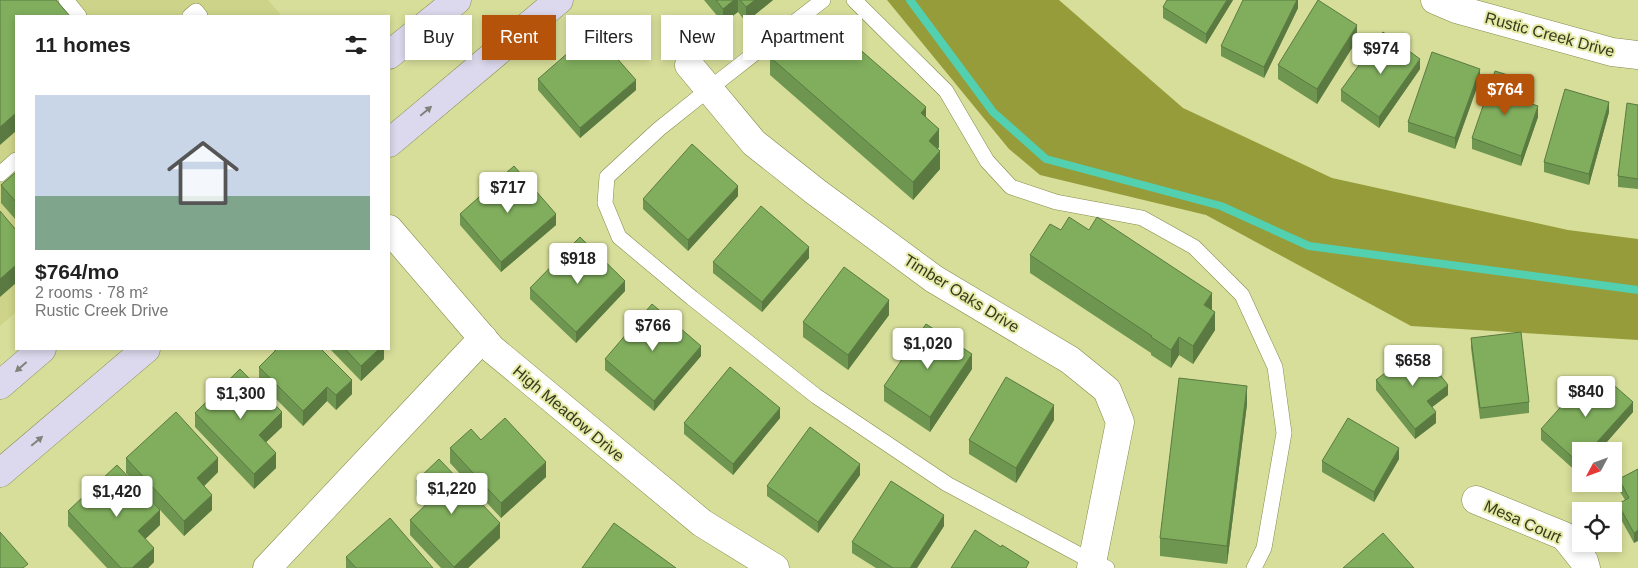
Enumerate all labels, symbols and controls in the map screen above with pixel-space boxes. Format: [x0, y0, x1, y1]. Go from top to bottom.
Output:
street label: Rustic Creek Drive [1483, 9, 1617, 60]
chip: Buy [405, 15, 472, 60]
chip: Rent [482, 15, 556, 60]
chip: Filters [566, 15, 651, 60]
chip: New [661, 15, 733, 60]
chip: Apartment [743, 15, 862, 60]
icon: filters [342, 31, 370, 59]
pin: $974 [1351, 32, 1411, 75]
text: 11 homes [35, 33, 131, 56]
text: $974 [1363, 40, 1399, 57]
pin: $764 [1475, 74, 1535, 116]
text: $764 [1487, 81, 1523, 98]
one-way arrow [419, 106, 432, 117]
icon: home [158, 128, 248, 218]
pin: $717 [478, 172, 538, 214]
text: $717 [490, 179, 526, 196]
pin: $918 [548, 242, 608, 285]
text: $918 [560, 250, 596, 267]
street label: Timber Oaks Drive [901, 251, 1023, 336]
text: $764/mo [35, 260, 119, 283]
text: 2 rooms · 78 m² [35, 284, 148, 301]
text: Rustic Creek Drive [35, 302, 168, 319]
pin: $766 [623, 310, 683, 352]
text: $766 [635, 317, 671, 334]
pin: $1,020 [887, 328, 969, 370]
text: $1,020 [904, 335, 952, 352]
pin: $658 [1383, 344, 1443, 387]
text: $658 [1395, 352, 1431, 369]
one-way arrow [15, 361, 28, 372]
street label: High Meadow Drive [510, 362, 628, 465]
pin: $840 [1556, 376, 1616, 418]
pin: $1,300 [200, 378, 282, 420]
text: $840 [1568, 383, 1604, 400]
text: $1,300 [217, 385, 265, 402]
one-way arrow [30, 436, 43, 447]
north arrow [1572, 442, 1622, 492]
map controls [1572, 442, 1622, 552]
pin: $1,220 [411, 472, 493, 515]
pin: $1,420 [76, 476, 158, 518]
text: $1,220 [428, 480, 476, 497]
text: $1,420 [93, 483, 141, 500]
street label: Mesa Court [1482, 497, 1565, 546]
button: locate [1572, 502, 1622, 552]

